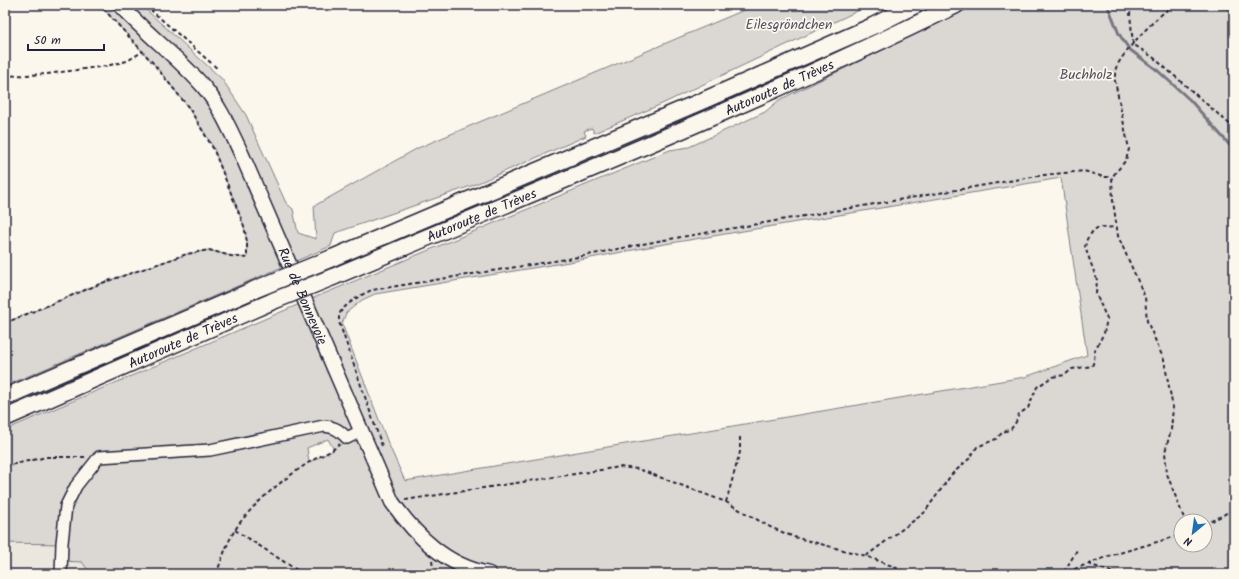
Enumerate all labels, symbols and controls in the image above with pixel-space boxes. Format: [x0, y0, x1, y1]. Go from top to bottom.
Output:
park label: Eilesgröndchen [746, 14, 832, 36]
scale bar [28, 26, 104, 52]
text: 50 m [34, 31, 61, 50]
street label: Autoroute de Trèves [722, 54, 838, 122]
park label: Buchholz [1060, 64, 1112, 86]
street label: Autoroute de Trèves [423, 183, 540, 248]
street label: Rue de Bonnevoie [271, 244, 333, 349]
street label: Autoroute de Trèves [125, 308, 241, 375]
north arrow [1173, 513, 1213, 553]
text: N [1181, 531, 1196, 550]

